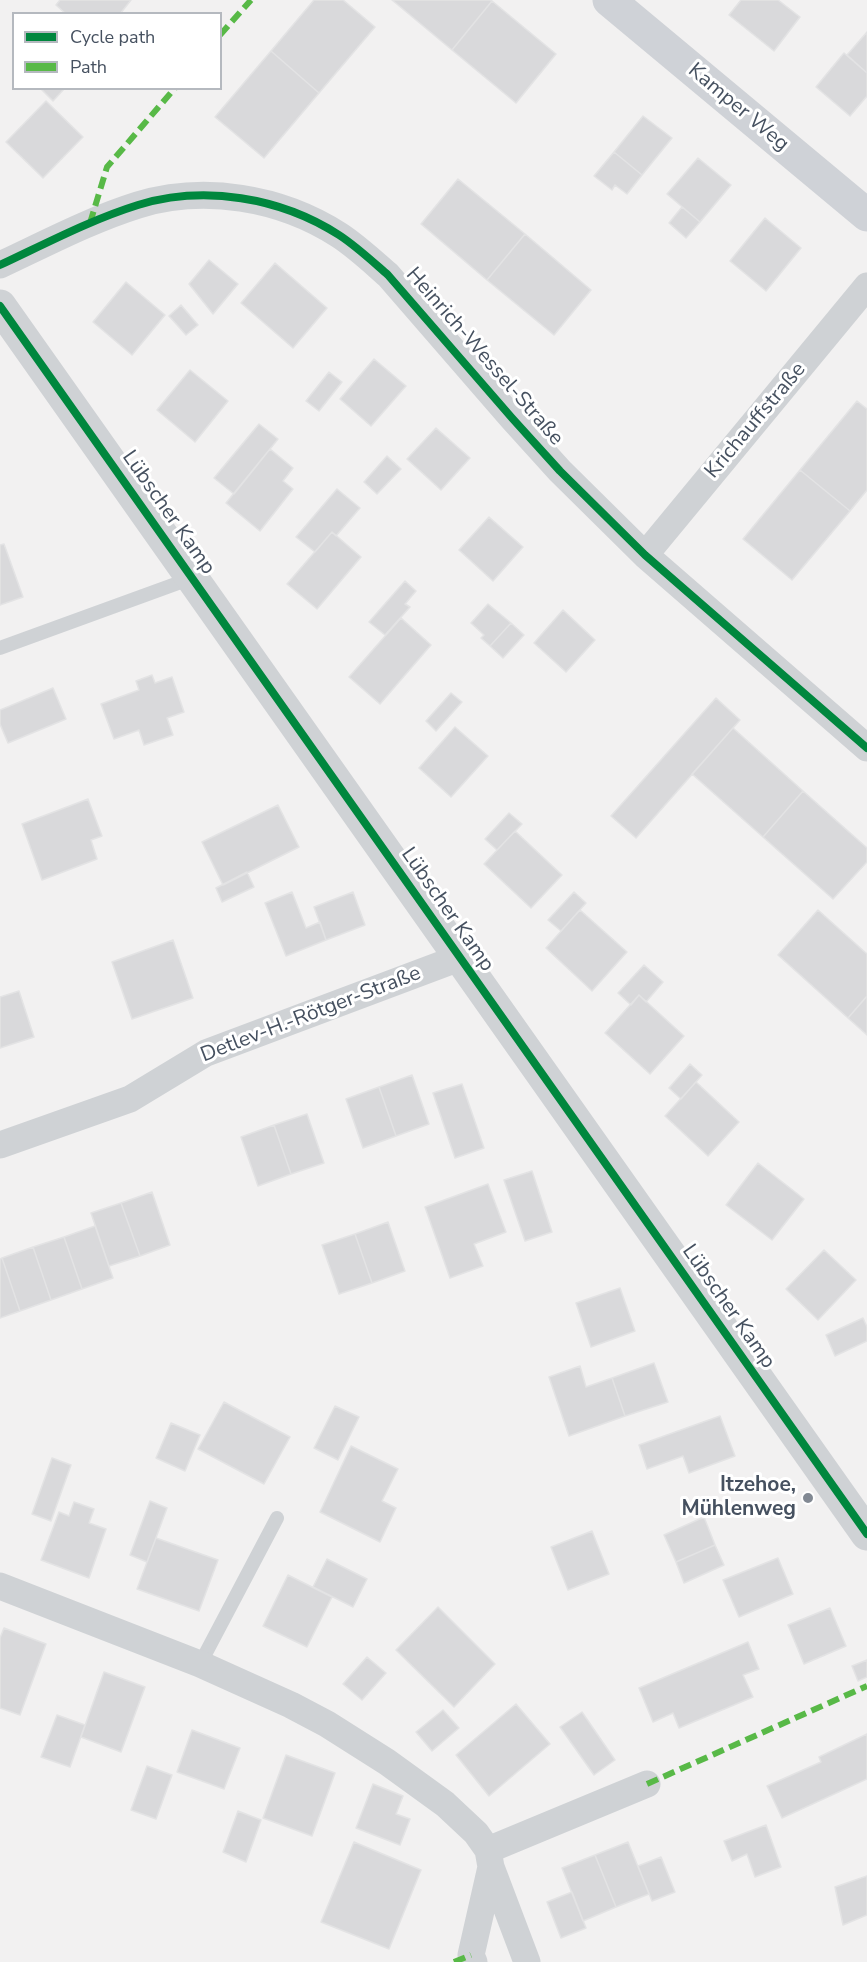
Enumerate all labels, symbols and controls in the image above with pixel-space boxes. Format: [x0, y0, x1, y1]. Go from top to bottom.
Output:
legend [12, 12, 222, 90]
text: Cycle path [70, 25, 155, 49]
text: Path [70, 55, 107, 79]
street label: Kamper Weg [682, 59, 794, 157]
street label: Heinrich-Wessel-Straße [400, 263, 568, 451]
street label: Krichauffstraße [700, 358, 812, 484]
street label: Lübscher Kamp [116, 446, 220, 580]
street label: Lübscher Kamp [395, 843, 499, 977]
street label: Detlev-H.-Rötger-Straße [197, 961, 425, 1069]
street label: Lübscher Kamp [676, 1240, 780, 1374]
place label: Itzehoe, Mühlenweg [681, 1473, 796, 1523]
marker: Itzehoe, Mühlenweg [801, 1491, 815, 1505]

